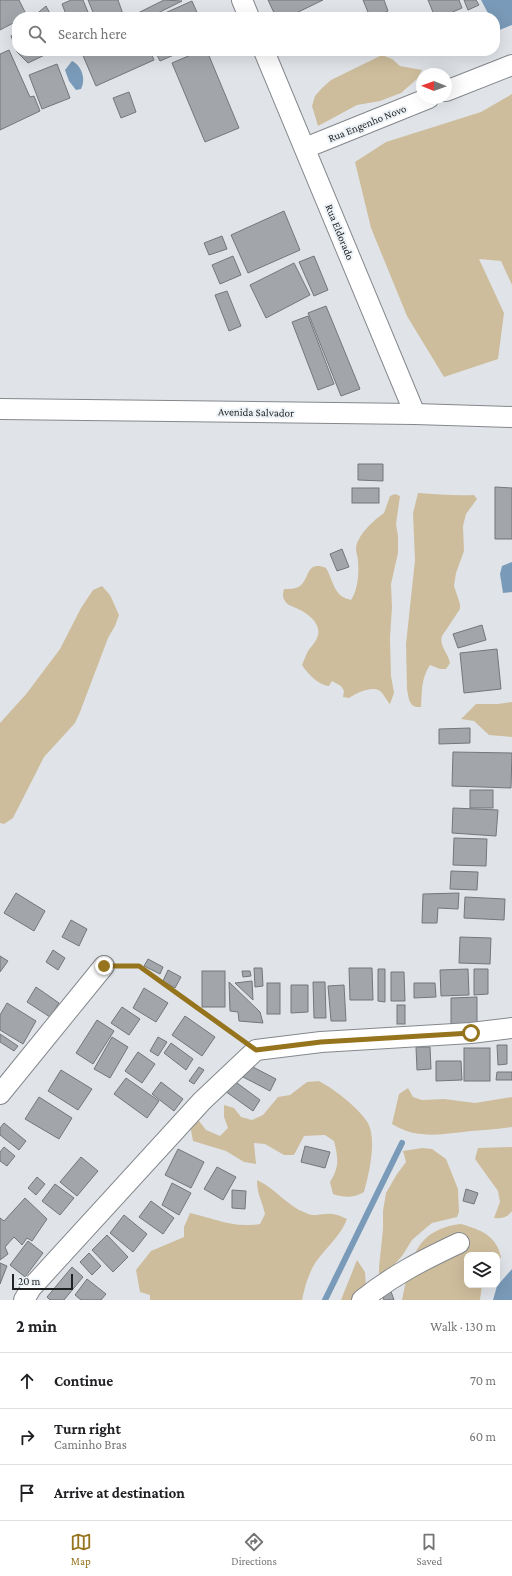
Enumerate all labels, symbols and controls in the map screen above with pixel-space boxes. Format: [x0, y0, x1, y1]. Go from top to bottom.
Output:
search box [12, 12, 500, 56]
icon: search [26, 23, 48, 45]
text: Search here [58, 26, 127, 42]
north arrow [416, 68, 452, 104]
street label: Rua Engenho Novo [326, 102, 409, 145]
street label: Rua Eldorado [323, 202, 357, 262]
street label: Avenida Salvador [218, 405, 294, 419]
route end [95, 957, 113, 975]
route start [462, 1024, 480, 1042]
map controls [464, 1252, 500, 1288]
button: layers [464, 1252, 500, 1288]
scale bar [12, 1272, 73, 1291]
text: 20 m [18, 1275, 40, 1287]
text: 2 min [16, 1317, 57, 1336]
text: Walk · 130 m [430, 1319, 496, 1334]
icon: ahead [16, 1370, 38, 1392]
text: Continue [54, 1373, 113, 1389]
text: 70 m [470, 1373, 496, 1388]
text: Turn right [54, 1421, 121, 1437]
icon: right [16, 1426, 38, 1448]
text: 60 m [469, 1429, 496, 1444]
text: Caminho Bras [54, 1437, 127, 1452]
icon: arrive [16, 1482, 38, 1504]
text: Arrive at destination [54, 1485, 185, 1501]
tab: Map [70, 1531, 92, 1567]
tab: Directions [231, 1531, 277, 1567]
tab: Saved [416, 1531, 442, 1567]

